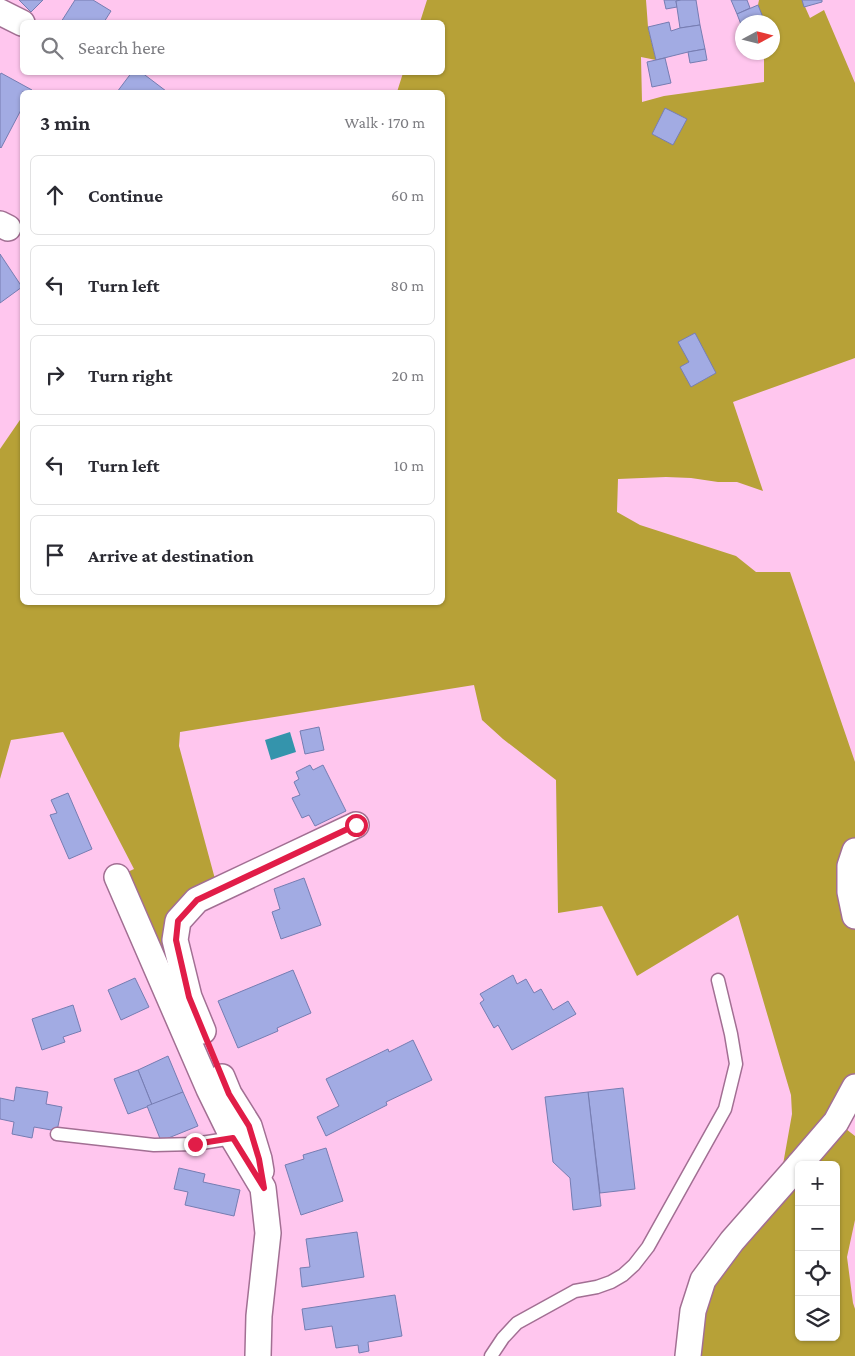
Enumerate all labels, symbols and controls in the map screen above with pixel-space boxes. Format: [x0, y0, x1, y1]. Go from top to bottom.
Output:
north arrow [735, 15, 780, 60]
search box [20, 20, 445, 75]
icon: search [38, 34, 66, 62]
text: Search here [78, 37, 165, 58]
text: 3 min [40, 111, 90, 135]
text: Walk · 170 m [345, 114, 425, 131]
icon: ahead [41, 181, 69, 209]
text: Continue [88, 185, 163, 206]
text: 60 m [391, 187, 424, 204]
icon: left [41, 271, 69, 299]
text: Turn left [88, 275, 160, 296]
text: 80 m [390, 277, 424, 294]
icon: right [41, 361, 69, 389]
text: Turn right [88, 365, 173, 386]
text: 20 m [391, 367, 424, 384]
icon: left [41, 451, 69, 479]
text: Turn left [88, 455, 160, 476]
text: 10 m [394, 457, 424, 474]
icon: arrive [41, 541, 69, 569]
text: Arrive at destination [88, 545, 254, 566]
route start [345, 814, 368, 837]
route end [184, 1133, 207, 1156]
map controls [795, 1161, 840, 1341]
button: + [795, 1161, 840, 1206]
button: − [795, 1206, 840, 1251]
button: locate [795, 1251, 840, 1296]
button: layers [795, 1296, 840, 1341]

